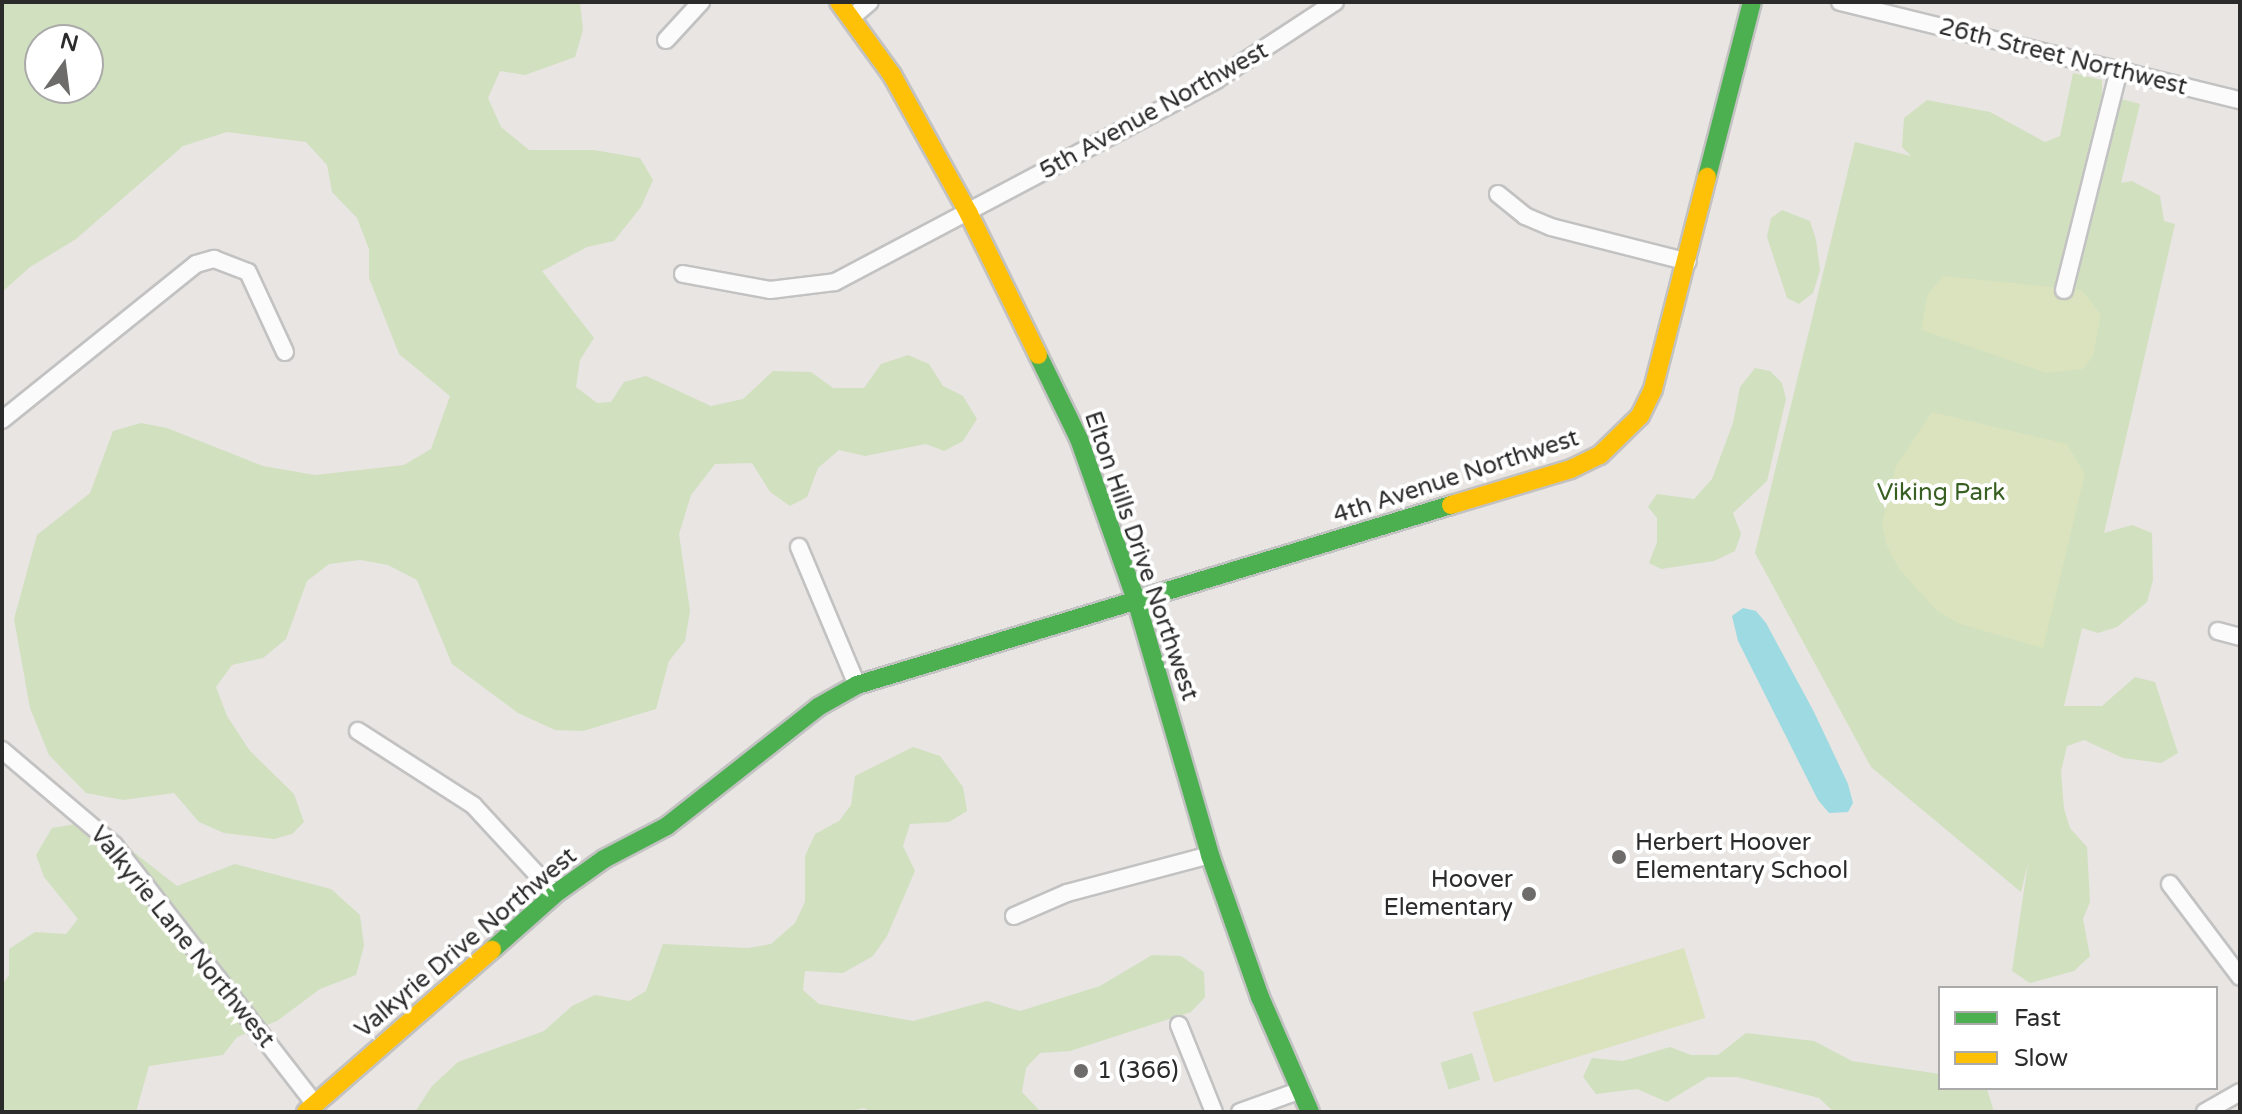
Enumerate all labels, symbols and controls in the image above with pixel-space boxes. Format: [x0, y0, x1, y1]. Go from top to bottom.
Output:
street label: 26th Street Northwest [1936, 12, 2190, 102]
north arrow [24, 24, 104, 104]
text: N [58, 28, 81, 57]
street label: 5th Avenue Northwest [1035, 36, 1273, 186]
street label: Elton Hills Drive Northwest [1078, 408, 1204, 704]
street label: 4th Avenue Northwest [1330, 424, 1582, 530]
park label: Viking Park [1877, 479, 2005, 507]
street label: Valkyrie Lane Northwest [84, 820, 280, 1054]
place label: Herbert Hoover Elementary School [1635, 829, 1848, 885]
street label: Valkyrie Drive Northwest [349, 842, 583, 1044]
marker: Herbert Hoover Elementary School [1610, 848, 1628, 866]
place label: Hoover Elementary [1383, 866, 1513, 922]
marker: Hoover Elementary [1520, 885, 1538, 903]
legend [1938, 986, 2218, 1090]
text: Fast [2014, 1004, 2061, 1033]
text: Slow [2014, 1044, 2068, 1073]
place label: 1 (366) [1097, 1057, 1179, 1085]
marker: 1 (366) [1072, 1062, 1090, 1080]

